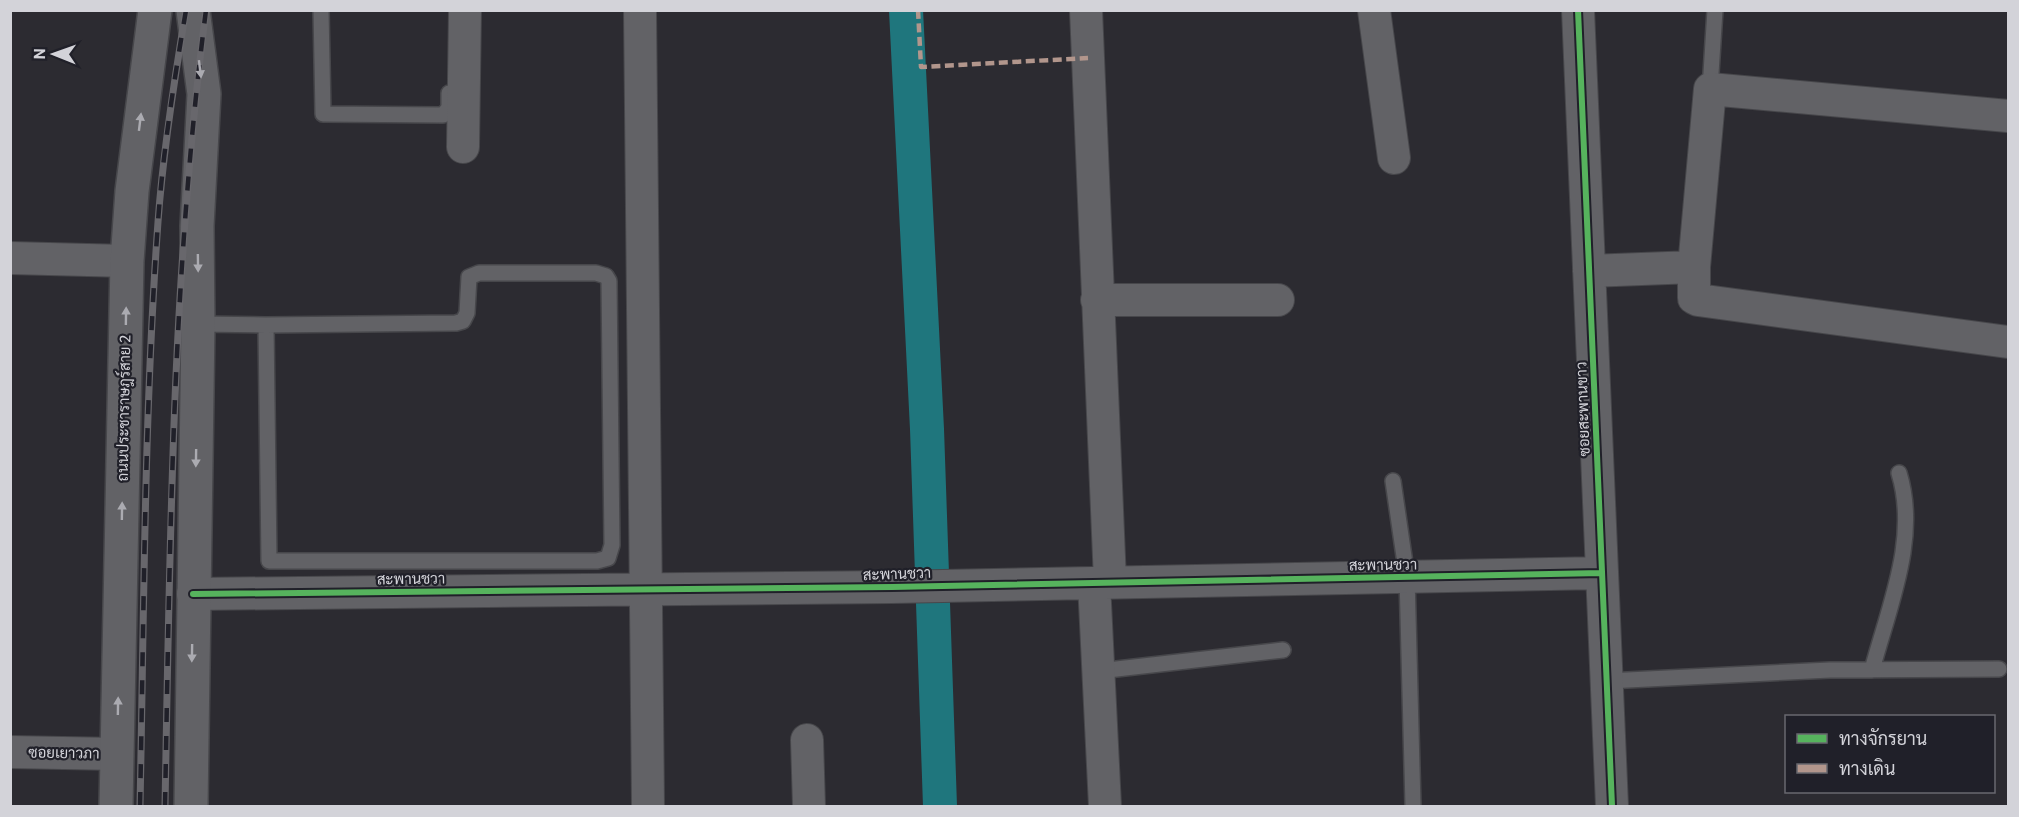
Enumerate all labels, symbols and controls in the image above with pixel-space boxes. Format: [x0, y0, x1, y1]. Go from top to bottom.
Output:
north arrow [24, 24, 84, 84]
text: N [28, 48, 49, 60]
one-way arrow [196, 59, 205, 78]
one-way arrow [135, 112, 144, 131]
one-way arrow [193, 254, 203, 273]
one-way arrow [121, 307, 131, 326]
street label: ถนนประชาราษฎร์สาย 2 [112, 334, 135, 482]
street label: ซอยสะพานขาว [1570, 361, 1593, 457]
one-way arrow [191, 449, 200, 468]
one-way arrow [117, 502, 127, 521]
street label: สะพานชวา [1349, 553, 1417, 574]
street label: สะพานชวา [862, 562, 931, 583]
street label: สะพานชวา [377, 567, 445, 588]
one-way arrow [187, 644, 197, 663]
one-way arrow [113, 697, 123, 716]
legend [1785, 715, 1995, 793]
text: ทางจักรยาน [1839, 726, 1927, 749]
street label: ซอยเยาวภา [28, 741, 100, 762]
text: ทางเดิน [1839, 756, 1895, 779]

